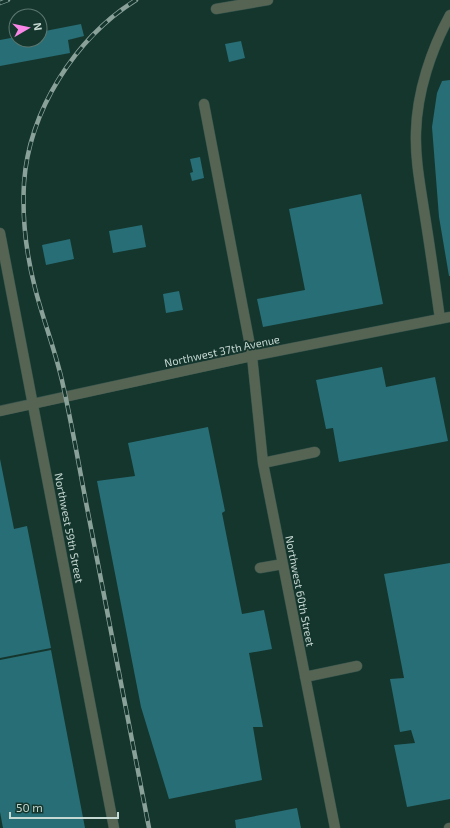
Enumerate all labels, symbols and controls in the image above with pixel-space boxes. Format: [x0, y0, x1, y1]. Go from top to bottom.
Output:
north arrow [8, 8, 48, 48]
text: N [31, 21, 45, 31]
street label: Northwest 37th Avenue [163, 332, 281, 369]
street label: Northwest 59th Street [52, 472, 87, 584]
street label: Northwest 60th Street [283, 534, 318, 647]
scale bar [10, 794, 118, 820]
text: 50 m [16, 800, 43, 814]

